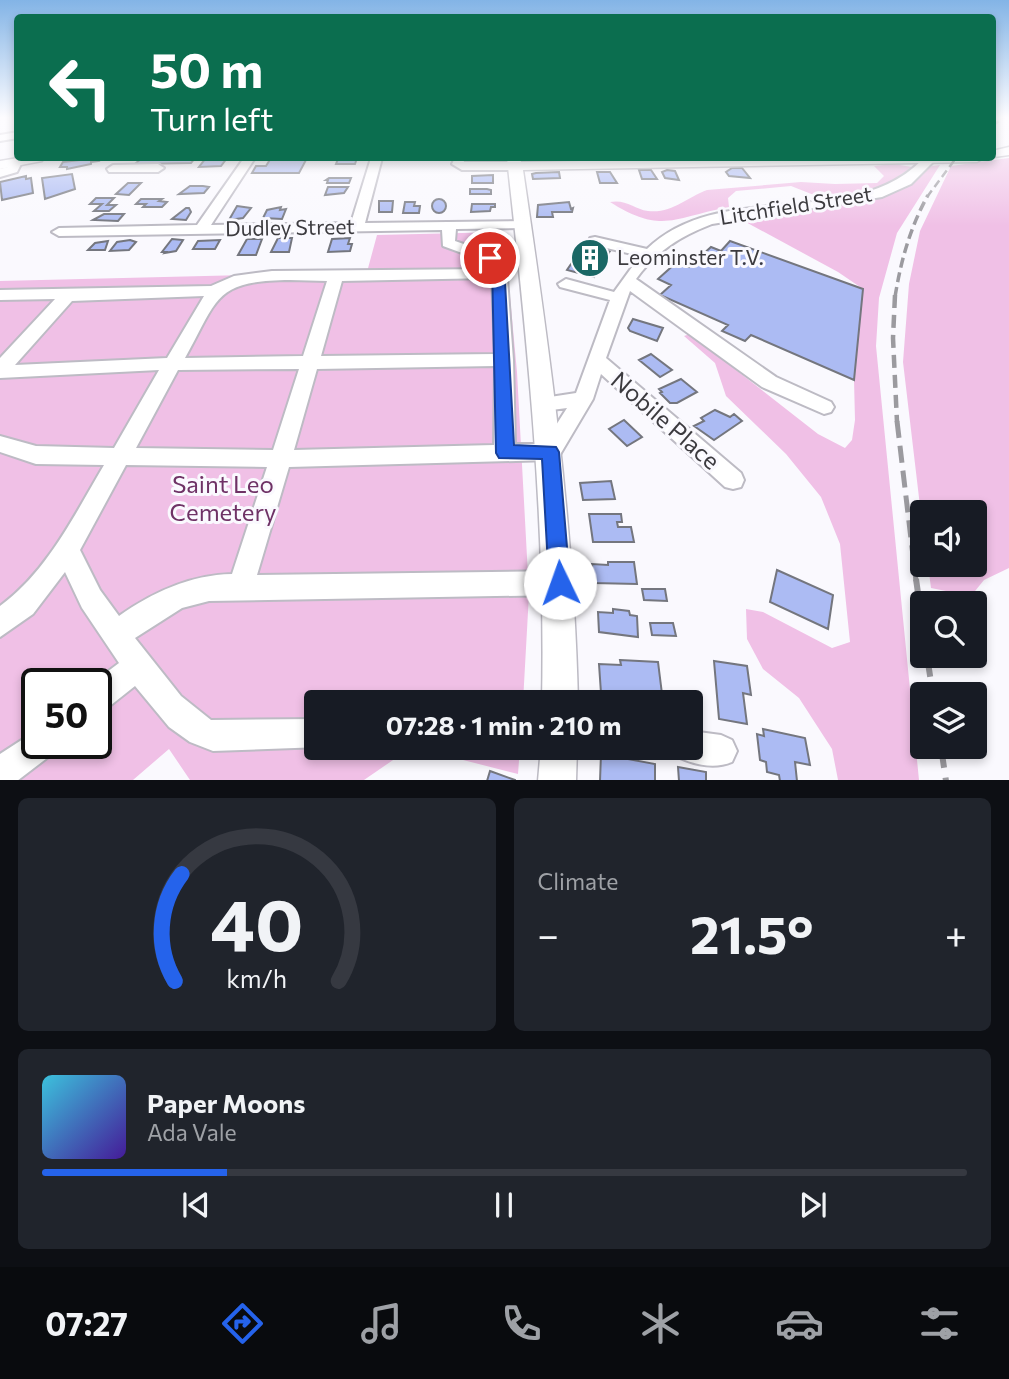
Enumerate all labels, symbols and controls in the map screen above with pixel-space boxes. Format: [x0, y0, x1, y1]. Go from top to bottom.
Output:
text: 50 m [150, 38, 263, 98]
icon: left [35, 42, 126, 133]
text: Turn left [150, 98, 274, 138]
street label: Litchfield Street [718, 180, 874, 229]
street label: Dudley Street [225, 213, 355, 240]
pin [460, 228, 520, 288]
building icon: Leominster T.V. [569, 237, 611, 279]
icon: arrive [471, 239, 509, 277]
place label: Leominster T.V. [617, 244, 764, 269]
street label: Nobile Place [606, 365, 726, 475]
park label: Saint Leo Cemetery [170, 469, 276, 526]
map controls [910, 500, 987, 759]
button: sound [910, 500, 987, 577]
position arrow [523, 546, 597, 620]
button: search [910, 591, 987, 668]
speed limit sign: 50 [21, 668, 112, 759]
button: layers [910, 682, 987, 759]
text: 07:28 · 1 min · 210 m [386, 709, 621, 740]
text: Climate [538, 867, 619, 895]
text: 40 [210, 877, 303, 966]
text: 21.5° [690, 901, 814, 965]
text: − [538, 910, 559, 957]
text: + [945, 910, 967, 957]
text: km/h [226, 962, 287, 992]
text: Paper Moons [147, 1087, 305, 1118]
text: Ada Vale [147, 1118, 237, 1146]
icon: previous [177, 1186, 215, 1224]
icon: pause [485, 1186, 523, 1224]
icon: next [794, 1186, 832, 1224]
icon: directions [218, 1299, 267, 1348]
icon: music [357, 1299, 406, 1348]
icon: phone [497, 1299, 546, 1348]
icon: climate [636, 1299, 685, 1348]
icon: car [775, 1299, 824, 1348]
icon: filters [915, 1299, 964, 1348]
text: 07:27 [45, 1303, 128, 1343]

